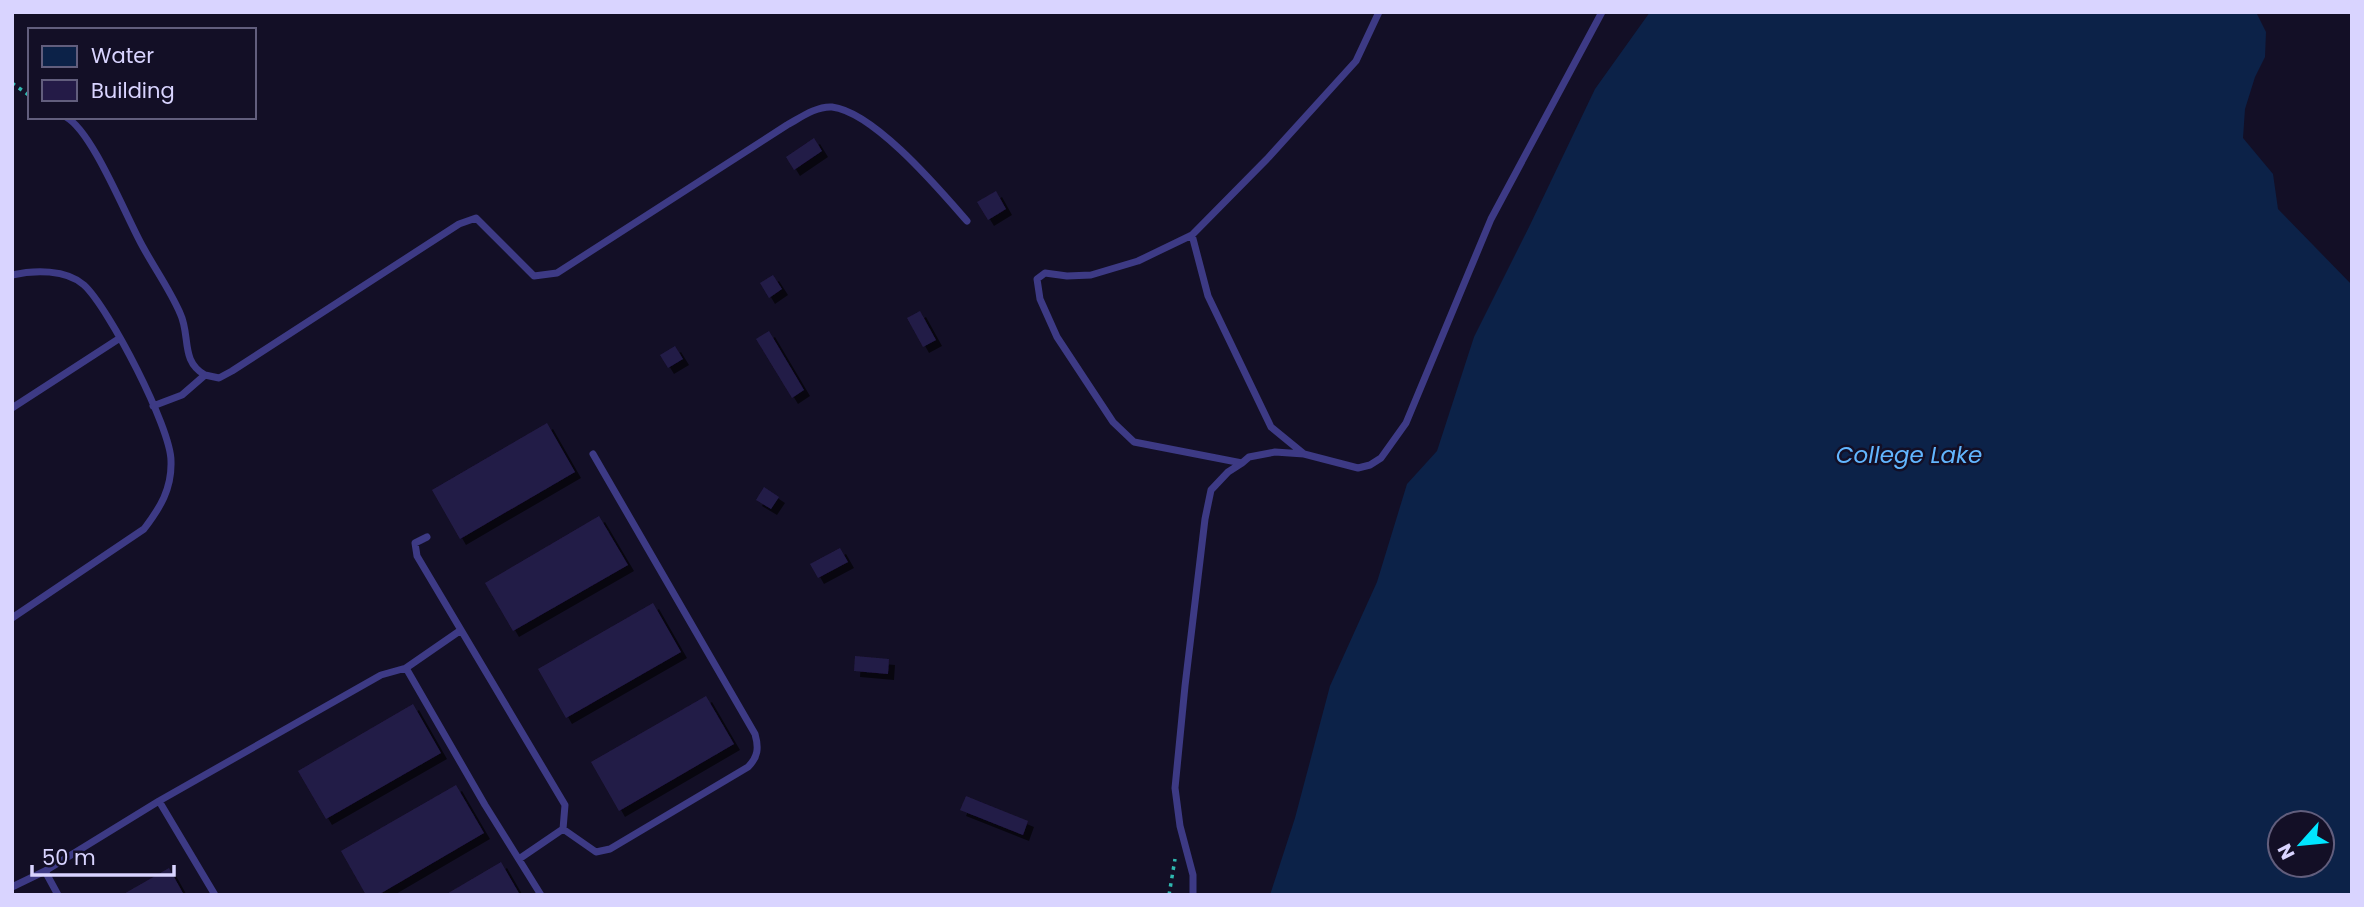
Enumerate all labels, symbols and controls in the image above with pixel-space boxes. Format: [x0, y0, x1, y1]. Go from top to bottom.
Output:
legend [28, 28, 256, 119]
text: Water [91, 41, 154, 70]
text: Building [91, 76, 175, 105]
water label: College Lake [1836, 439, 1982, 471]
north arrow [2266, 809, 2336, 879]
scale bar [32, 834, 173, 878]
text: N [2271, 839, 2302, 864]
text: 50 m [42, 843, 96, 872]

